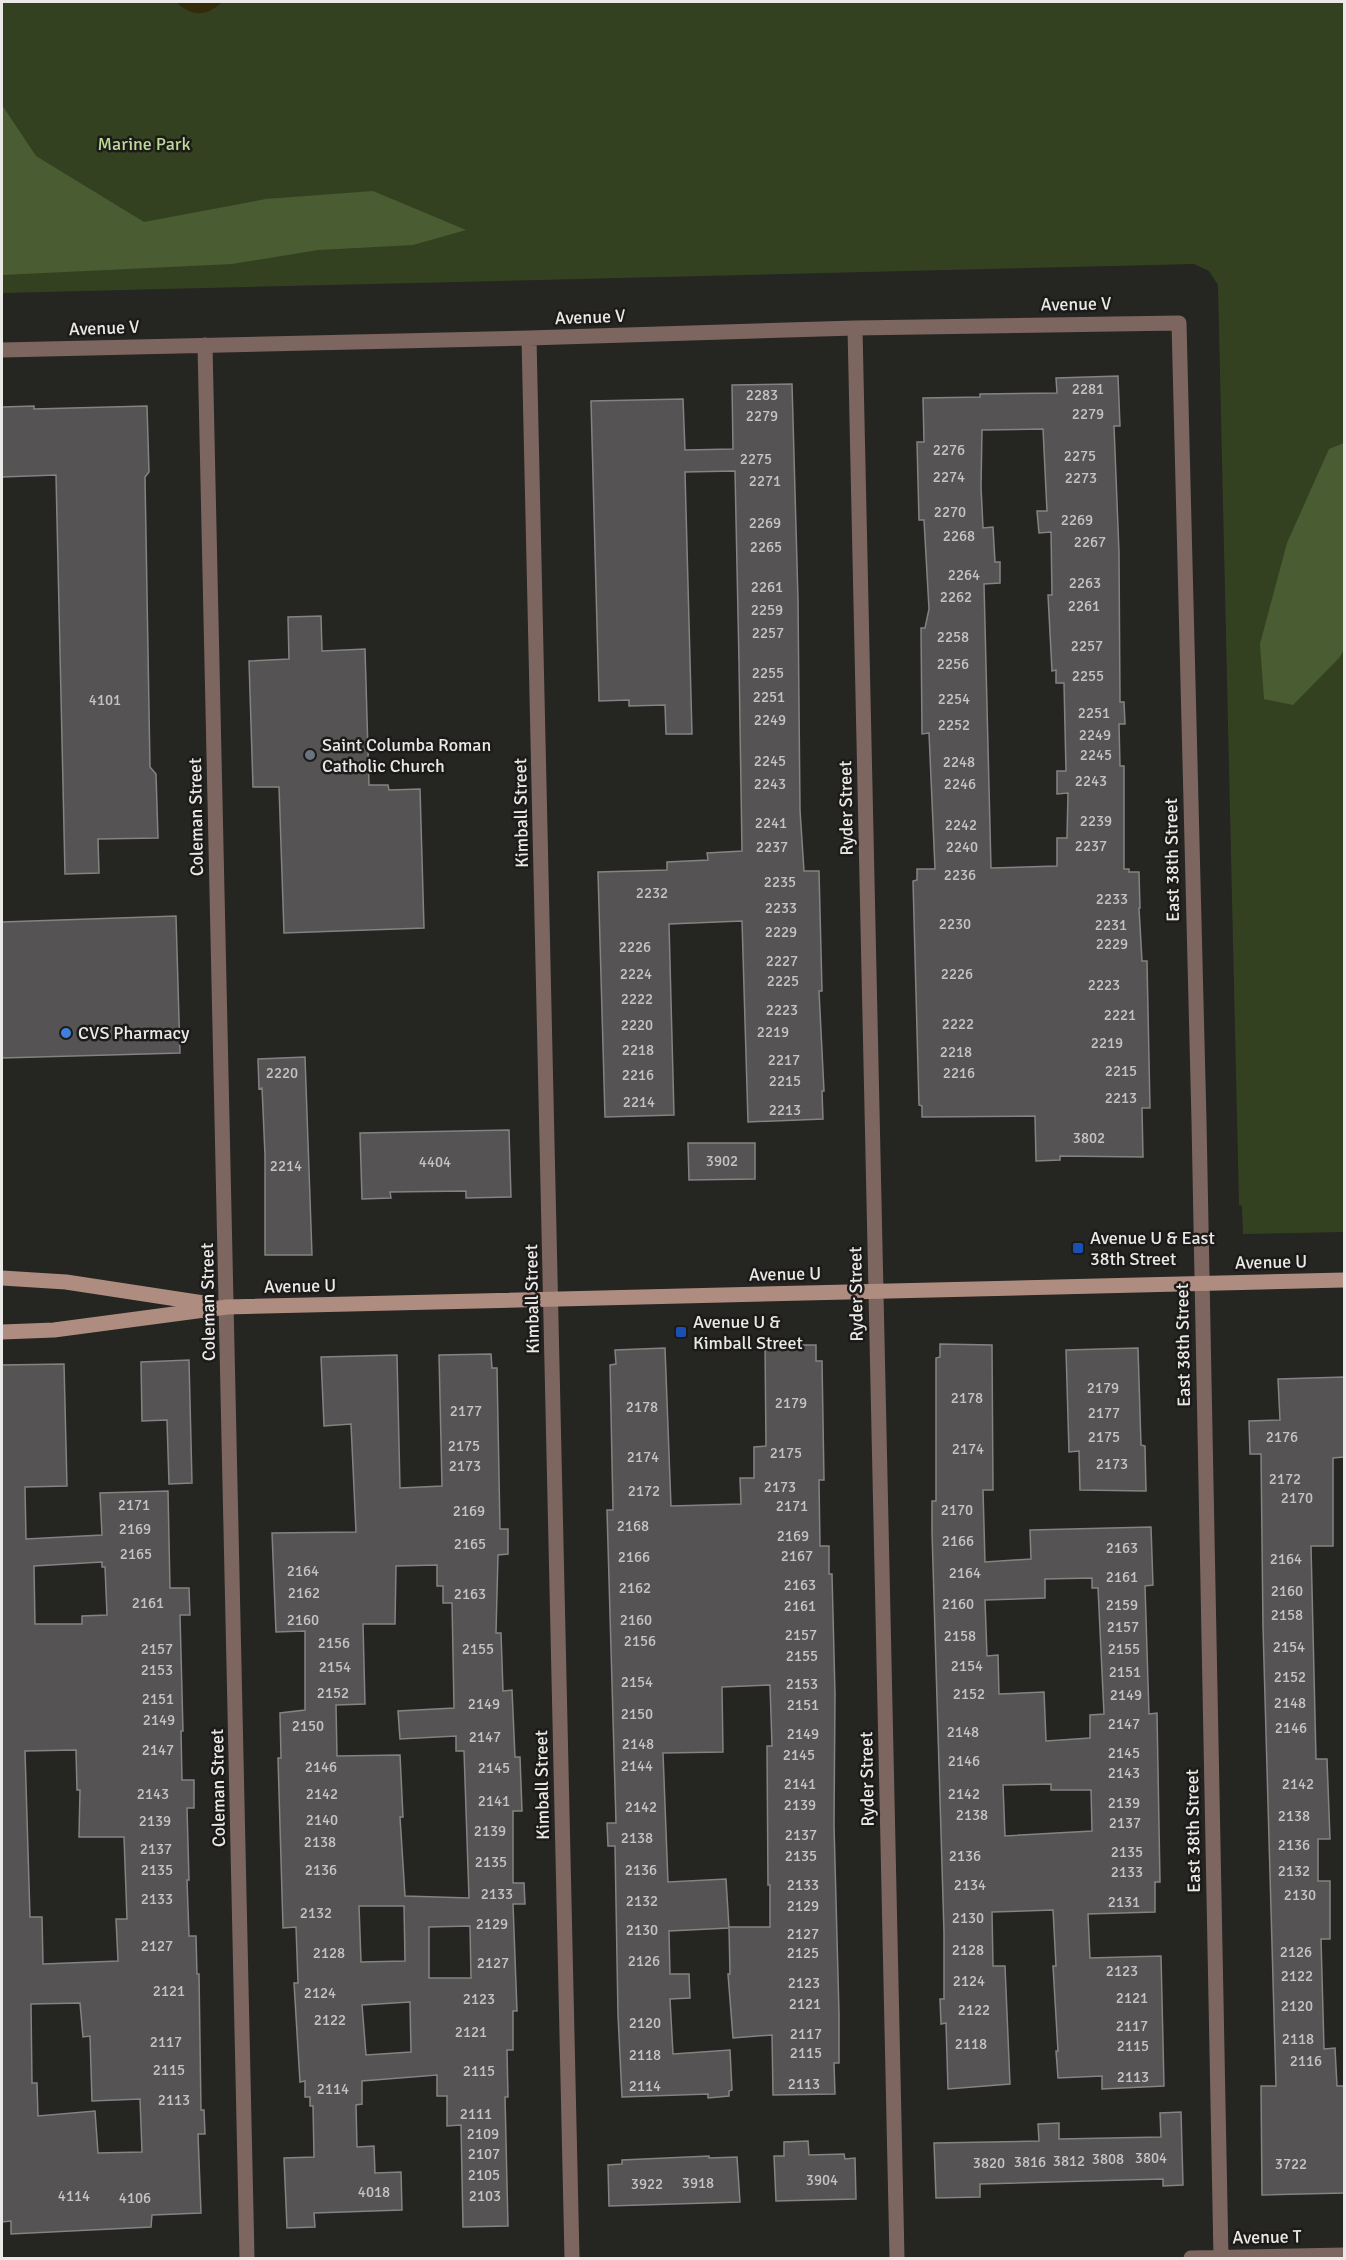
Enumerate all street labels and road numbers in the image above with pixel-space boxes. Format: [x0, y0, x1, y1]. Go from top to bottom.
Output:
street label: Avenue V [1041, 292, 1112, 316]
street label: Avenue V [554, 305, 626, 329]
street label: Avenue V [68, 316, 140, 340]
street label: Coleman Street [184, 758, 208, 876]
street label: Kimball Street [509, 758, 533, 868]
street label: Ryder Street [834, 760, 858, 856]
street label: East 38th Street [1160, 798, 1184, 922]
street label: Coleman Street [196, 1243, 220, 1361]
street label: Kimball Street [520, 1244, 544, 1354]
street label: Ryder Street [844, 1246, 868, 1342]
street label: Avenue U [1235, 1250, 1307, 1274]
street label: Avenue U [749, 1262, 821, 1286]
street label: Avenue U [264, 1274, 336, 1298]
street label: East 38th Street [1171, 1283, 1195, 1407]
street label: Coleman Street [206, 1729, 230, 1847]
street label: Kimball Street [530, 1730, 554, 1840]
street label: Ryder Street [855, 1731, 879, 1827]
street label: East 38th Street [1181, 1769, 1205, 1893]
street label: Avenue T [1232, 2225, 1302, 2249]

